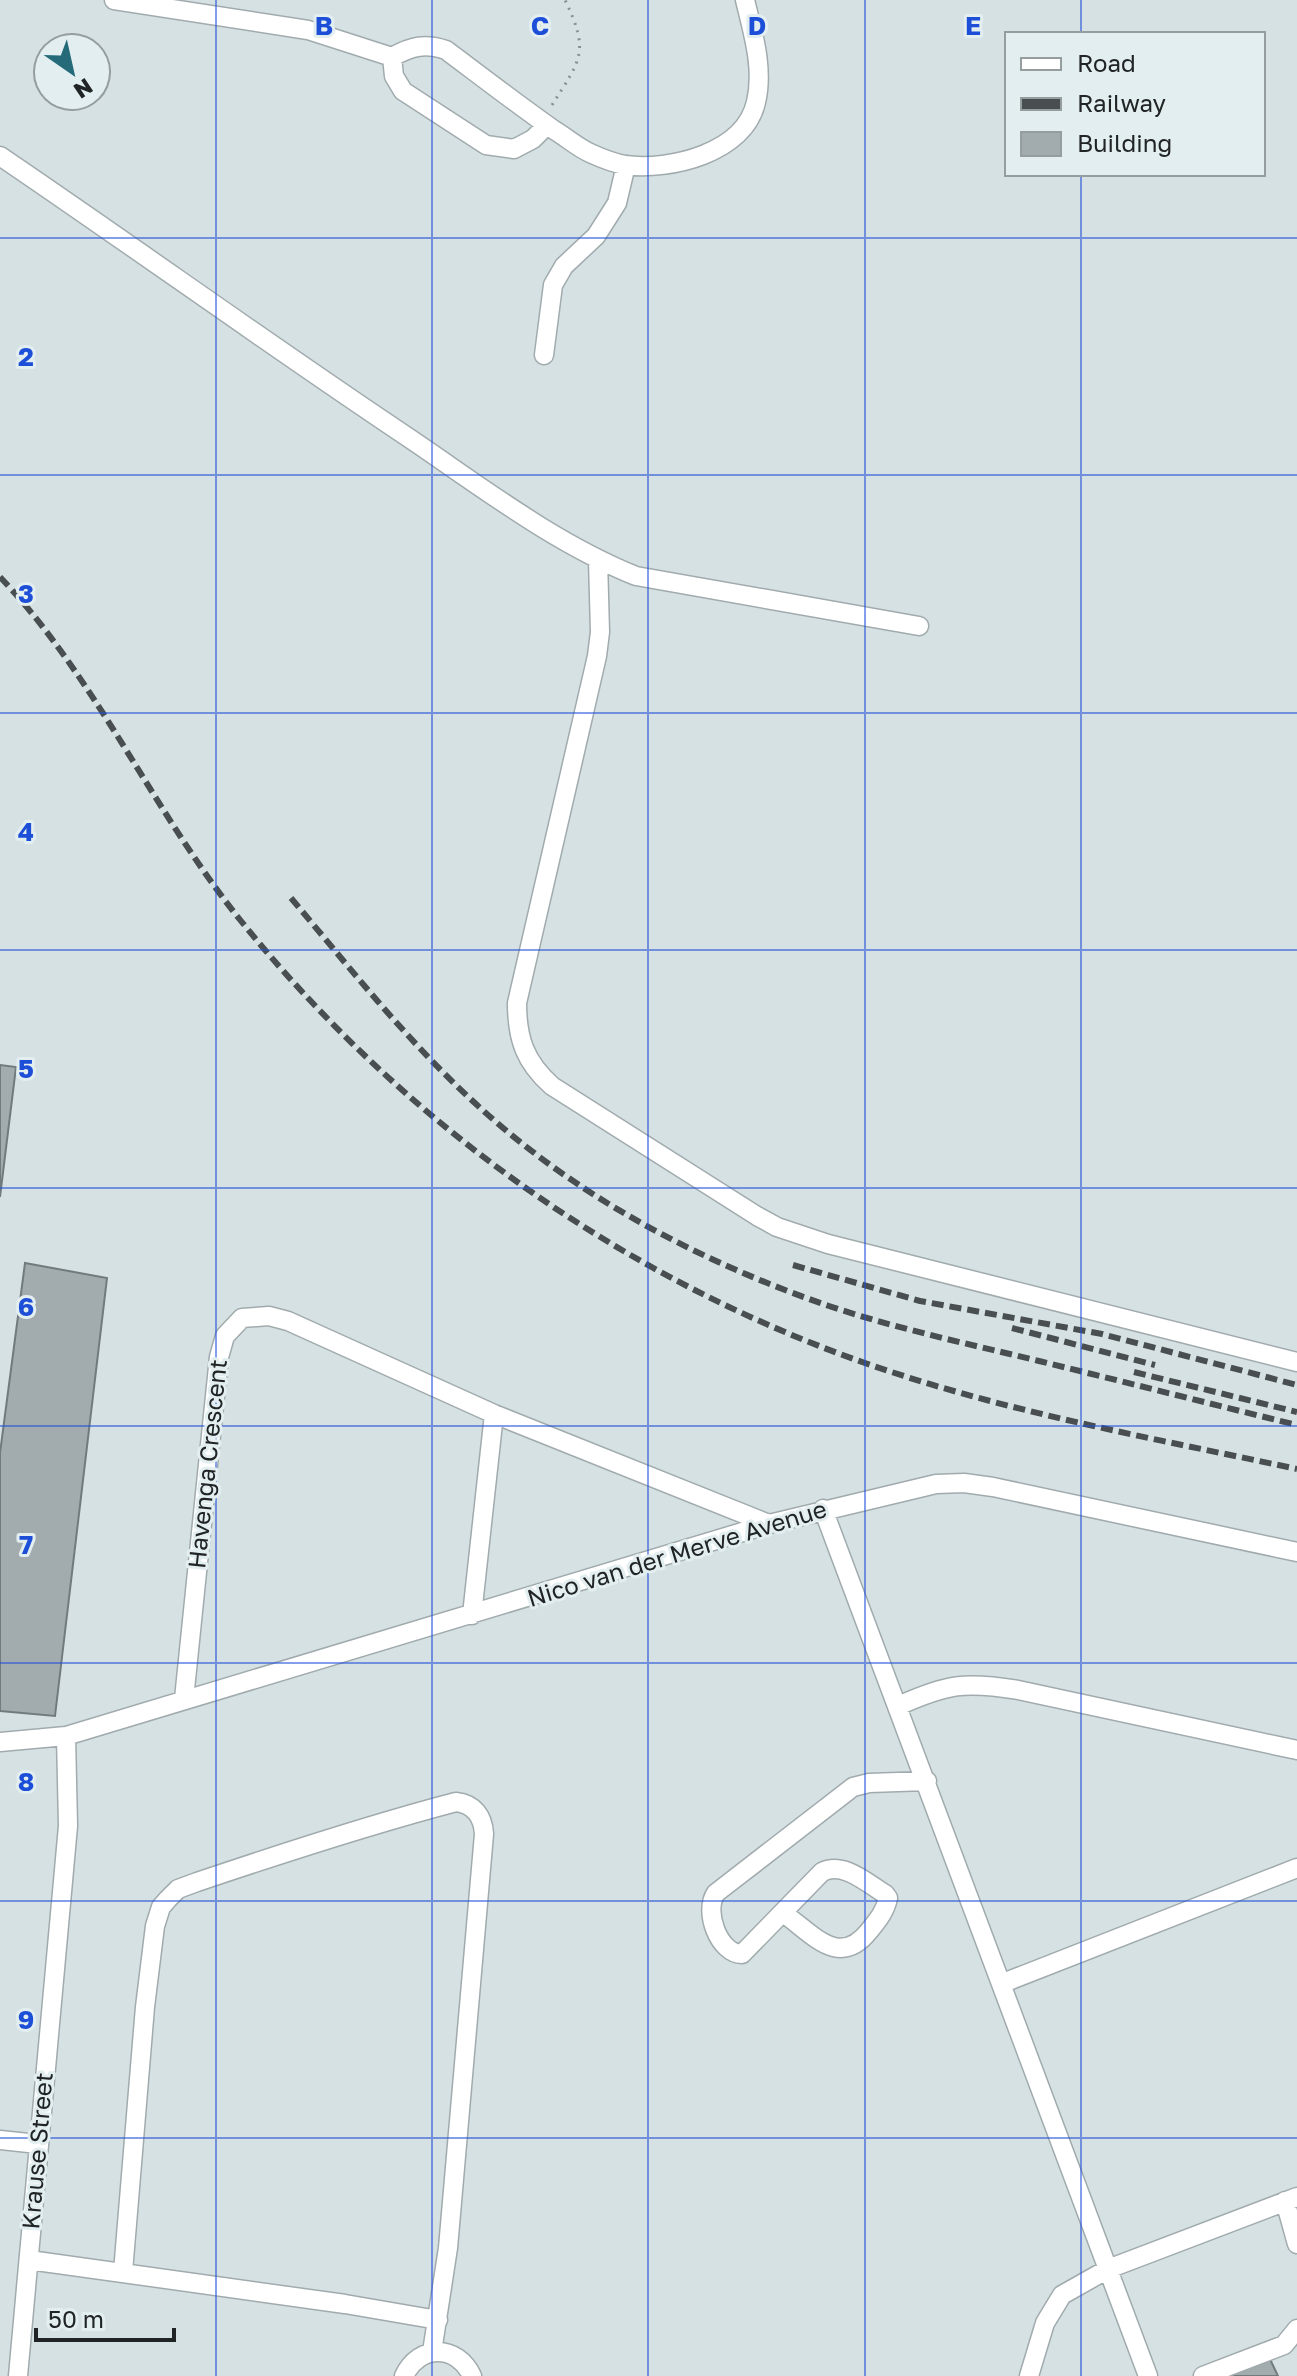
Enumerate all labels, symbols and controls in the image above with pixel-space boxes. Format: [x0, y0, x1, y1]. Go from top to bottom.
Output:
text: B [315, 10, 333, 41]
text: C [531, 10, 549, 41]
text: D [748, 10, 766, 41]
text: E [965, 10, 981, 41]
north arrow [32, 32, 112, 112]
legend [1005, 32, 1265, 176]
text: Road [1077, 48, 1136, 77]
text: N [69, 73, 98, 105]
text: Railway [1077, 88, 1166, 117]
text: Building [1077, 128, 1172, 157]
text: 2 [18, 341, 34, 372]
text: 3 [18, 578, 34, 609]
text: 4 [18, 816, 34, 847]
text: 5 [18, 1053, 34, 1084]
text: 6 [18, 1291, 34, 1322]
street label: Havenga Crescent [181, 1358, 232, 1570]
street label: Nico van der Merve Avenue [523, 1493, 830, 1612]
text: 7 [19, 1529, 33, 1560]
text: 8 [18, 1766, 34, 1797]
text: 9 [18, 2004, 34, 2035]
street label: Krause Street [15, 2071, 58, 2231]
scale bar [36, 2292, 174, 2342]
text: 50 m [48, 2304, 104, 2333]

